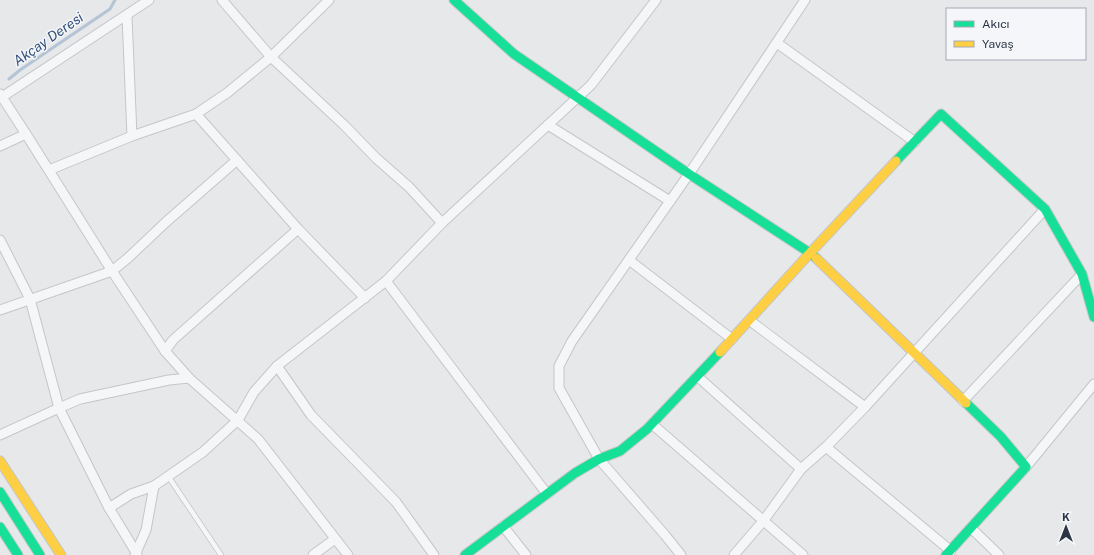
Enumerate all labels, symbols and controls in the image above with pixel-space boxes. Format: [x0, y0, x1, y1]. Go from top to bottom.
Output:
legend [946, 8, 1086, 60]
water label: Akçay Deresi [10, 9, 87, 69]
text: Akıcı [982, 17, 1010, 31]
text: Yavaş [982, 37, 1014, 51]
north arrow [1046, 507, 1086, 547]
text: K [1062, 511, 1070, 523]

